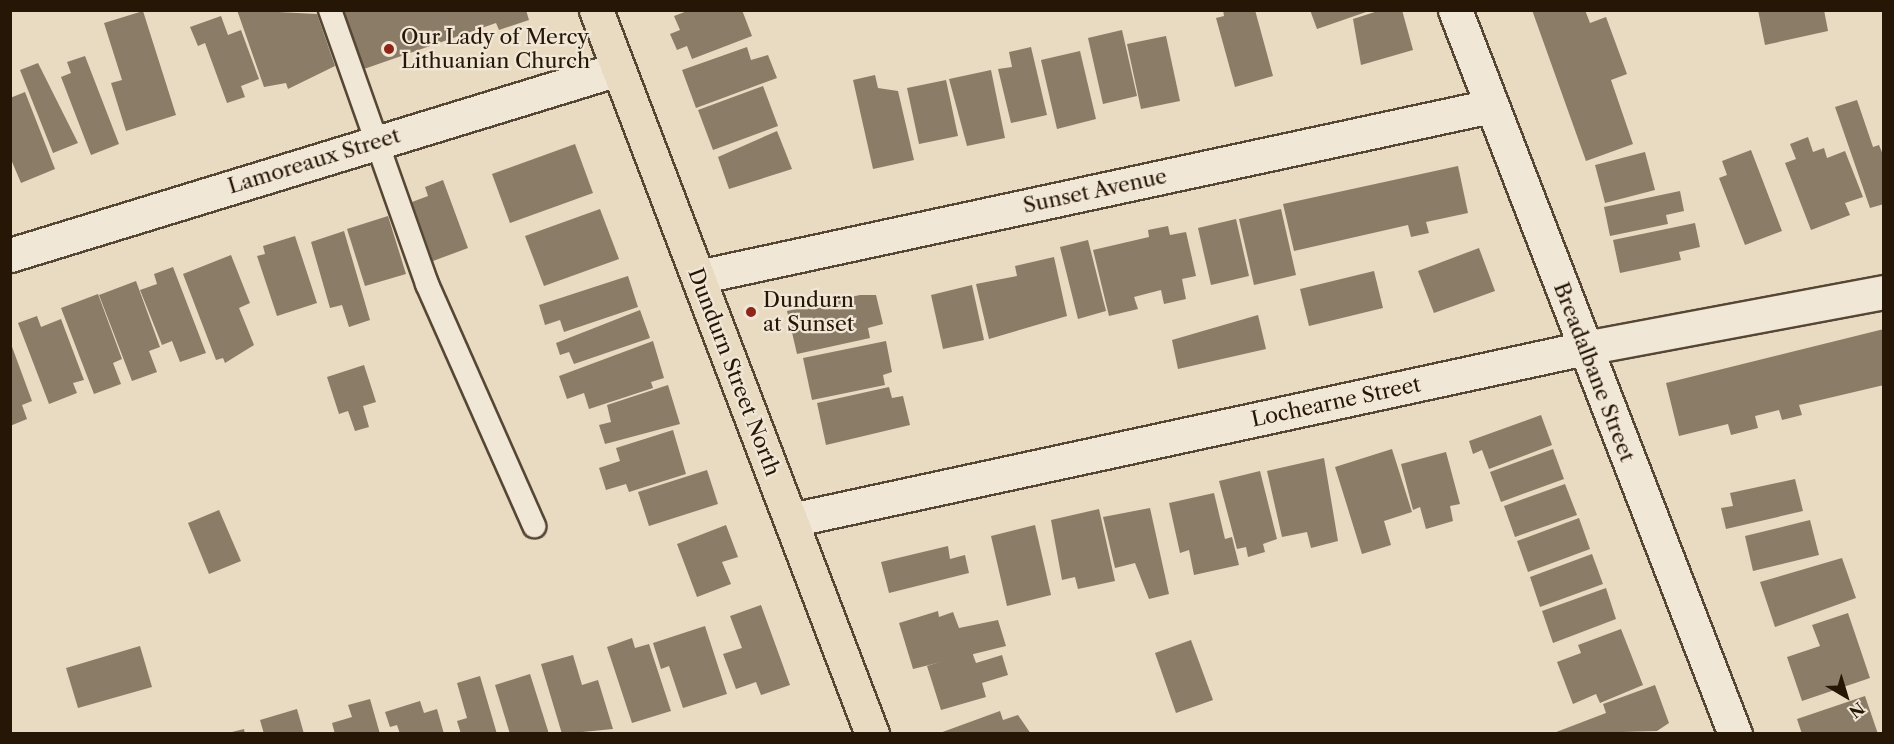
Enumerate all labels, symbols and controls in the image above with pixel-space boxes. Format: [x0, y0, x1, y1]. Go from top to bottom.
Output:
place label: Our Lady of Mercy Lithuanian Church [401, 24, 590, 74]
marker: Our Lady of Mercy Lithuanian Church [382, 42, 396, 56]
street label: Lamoreaux Street [225, 123, 403, 199]
street label: Sunset Avenue [1020, 163, 1170, 219]
street label: Dundurn Street North [683, 265, 785, 479]
street label: Breadalbane Street [1548, 279, 1640, 465]
place label: Dundurn at Sunset [763, 287, 854, 337]
marker: Dundurn at Sunset [744, 305, 758, 319]
street label: Lochearne Street [1249, 372, 1423, 432]
north arrow [1816, 666, 1876, 726]
text: N [1845, 698, 1869, 722]

